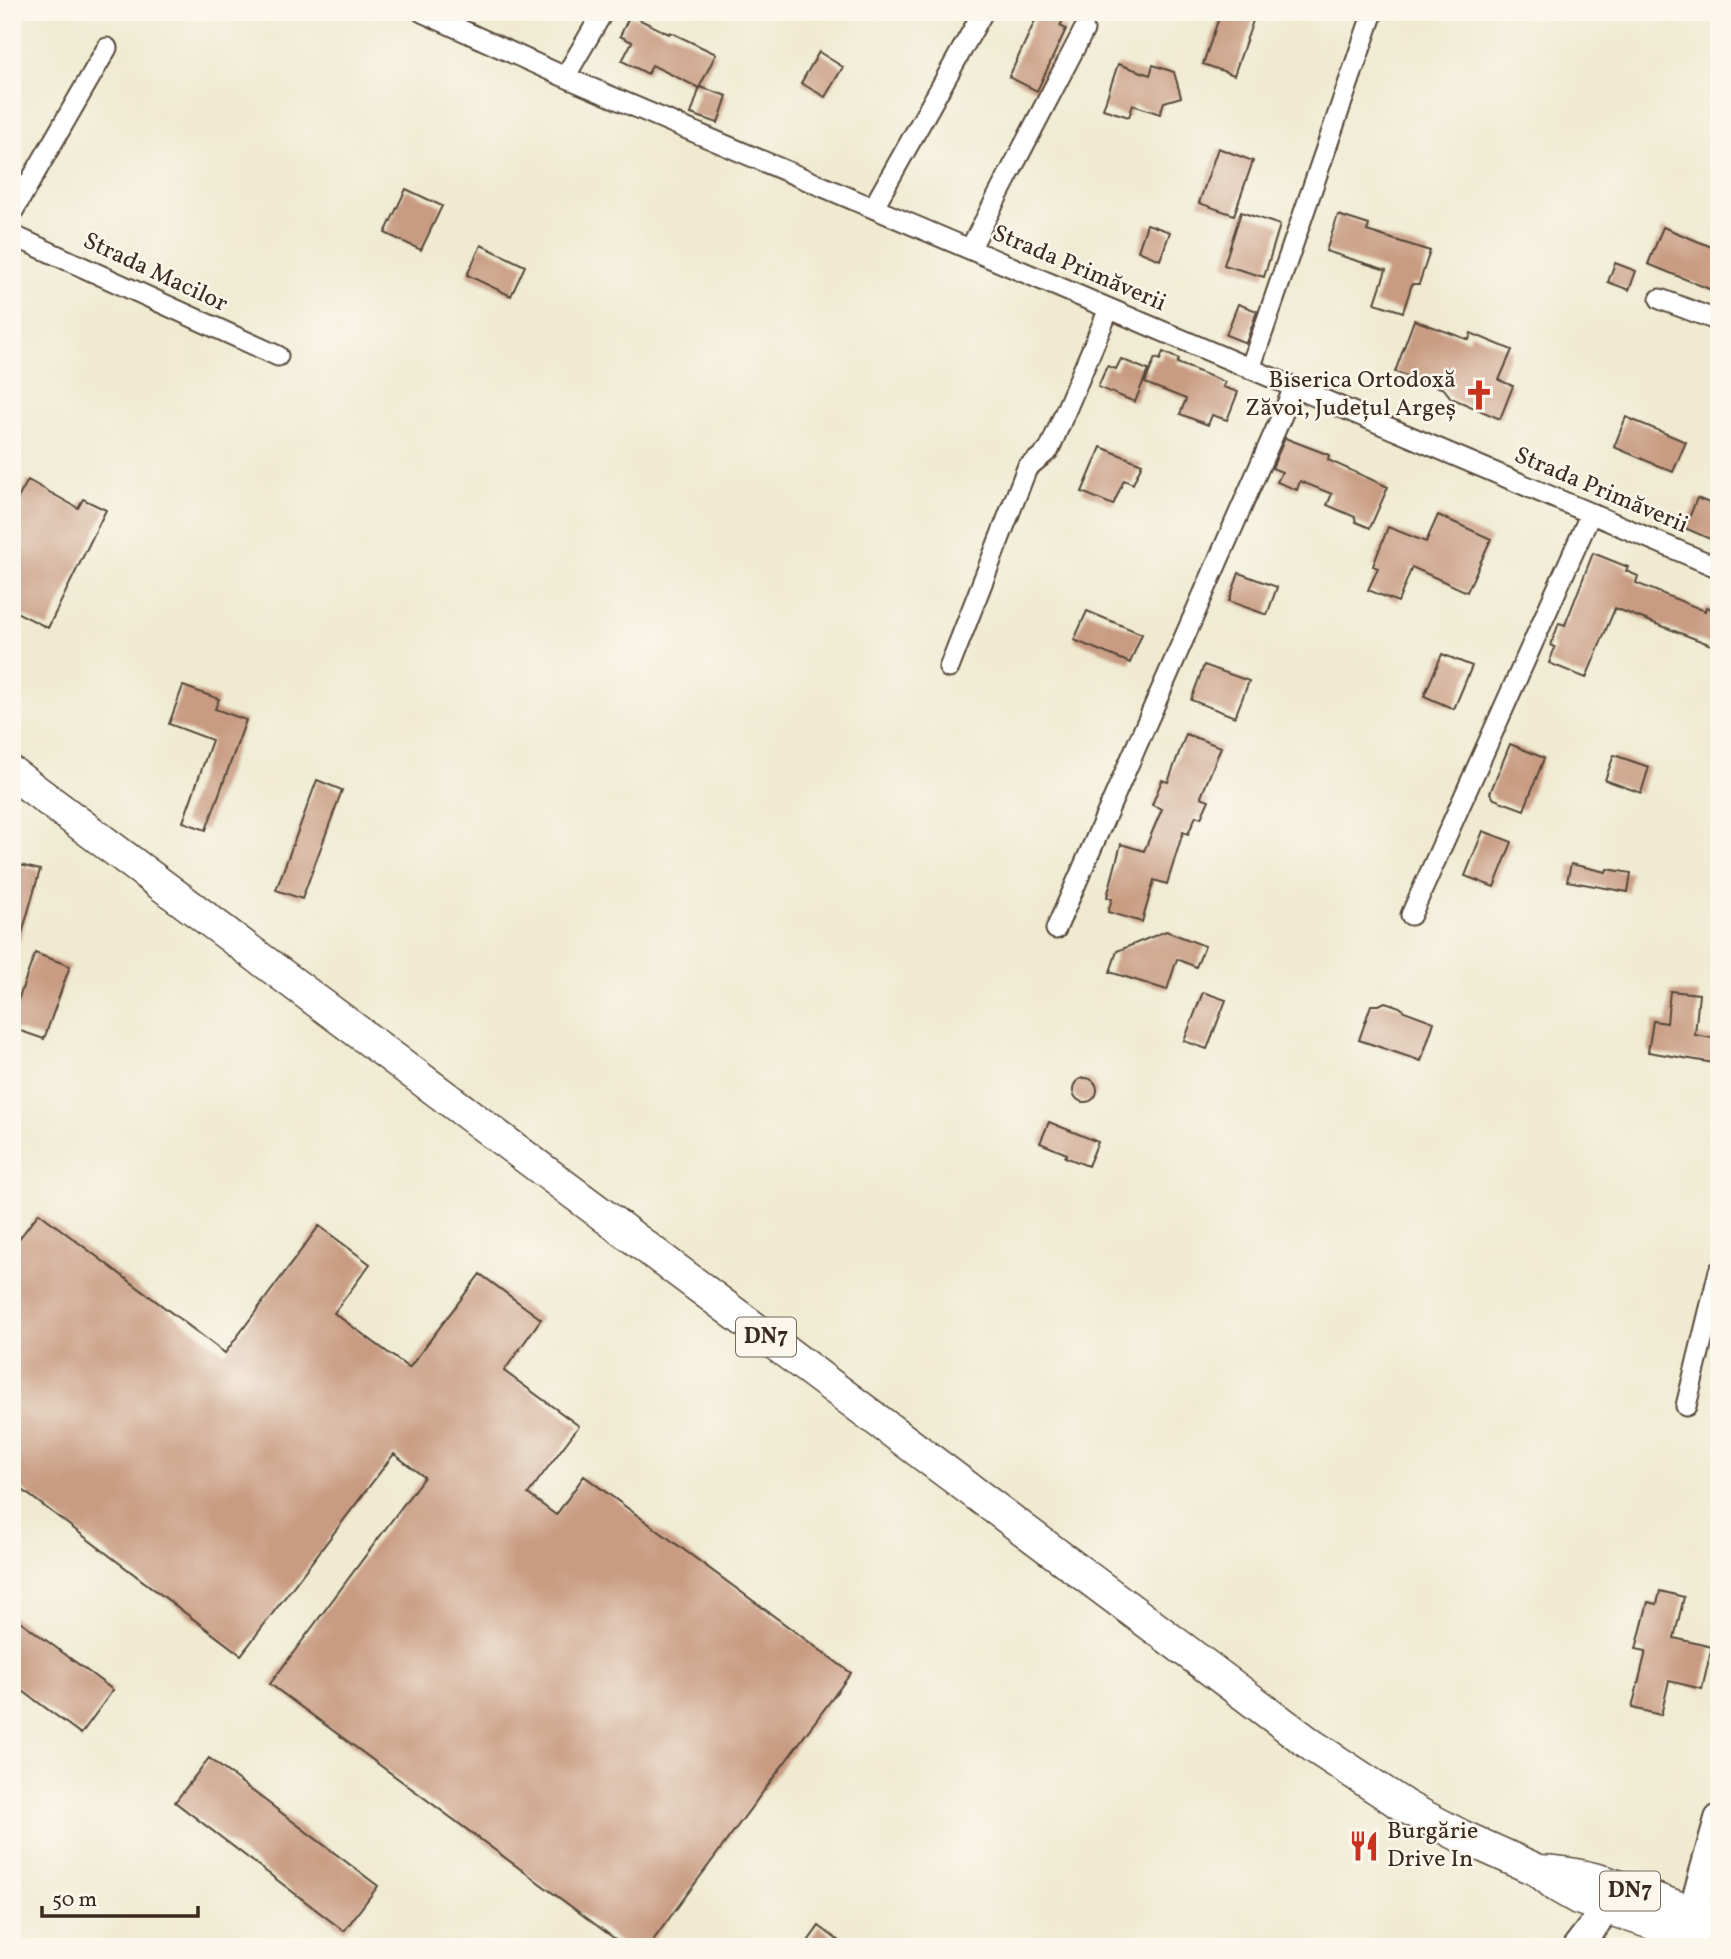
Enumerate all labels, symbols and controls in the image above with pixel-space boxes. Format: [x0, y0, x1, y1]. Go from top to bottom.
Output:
street label: Strada Primăverii [987, 217, 1171, 321]
street label: Strada Macilor [77, 225, 233, 321]
place label: Biserica Ortodoxă Zăvoi, Județul Argeș [1245, 364, 1456, 426]
church icon: Biserica Ortodoxă Zăvoi, Județul Argeș [1462, 378, 1496, 412]
street label: Strada Primăverii [1509, 439, 1693, 543]
road number: DN7 [736, 1318, 796, 1356]
place label: Burgărie Drive In [1387, 1815, 1478, 1877]
restaurant icon: Burgărie Drive In [1347, 1829, 1381, 1863]
road number: DN7 [1600, 1872, 1660, 1910]
scale bar [42, 1875, 198, 1919]
text: 50 m [52, 1886, 97, 1915]

